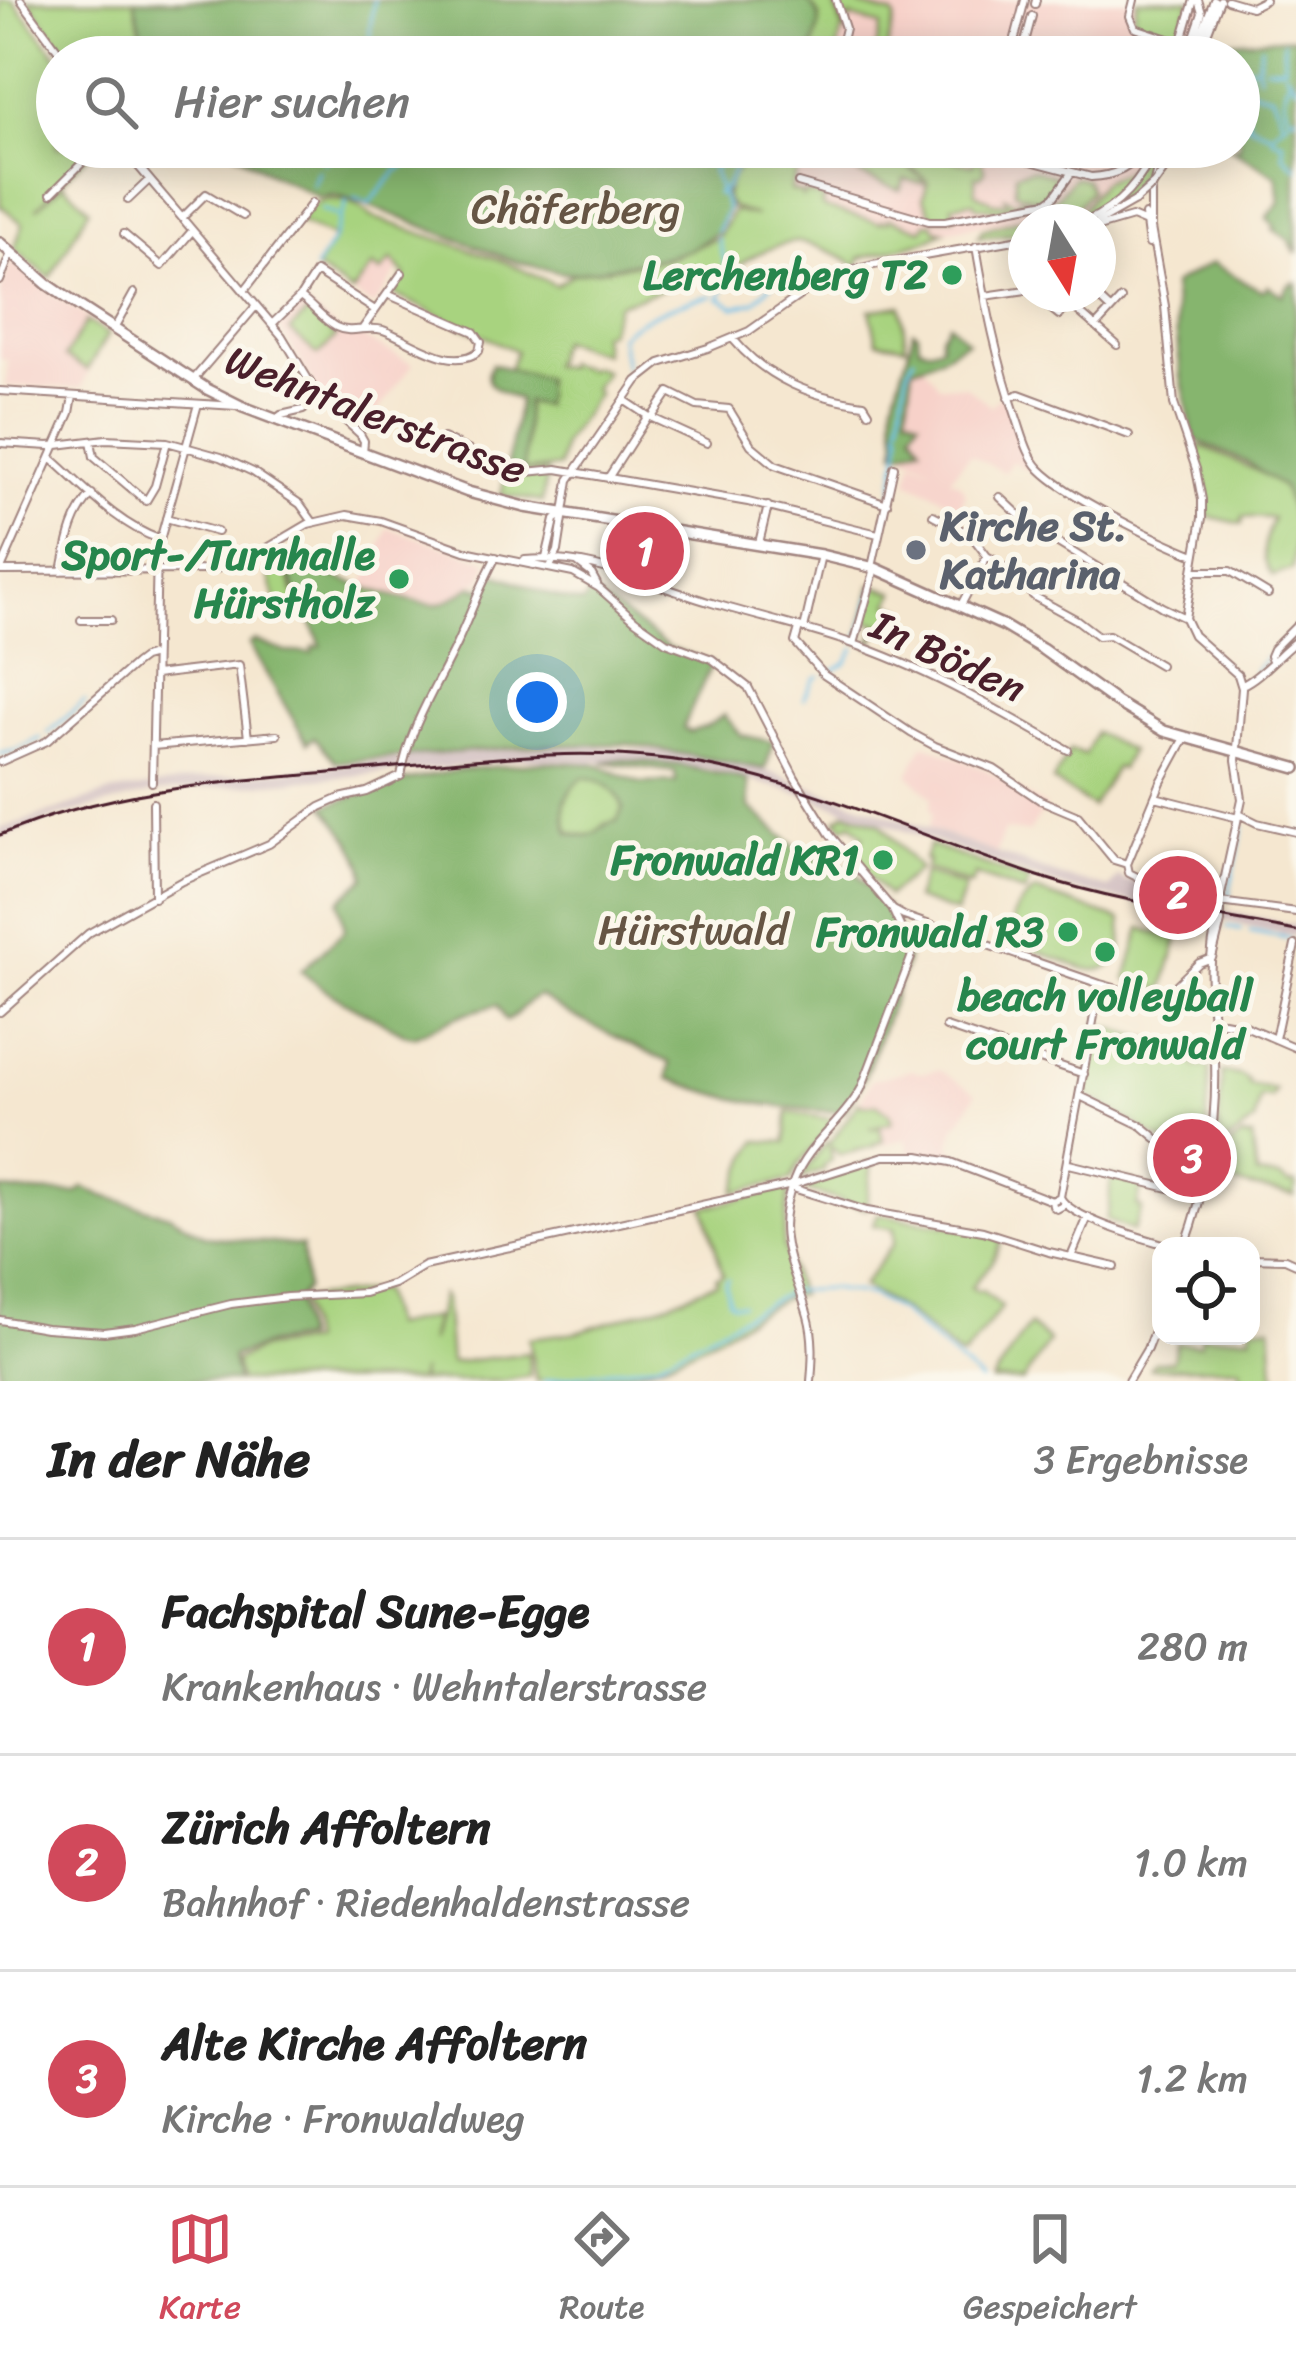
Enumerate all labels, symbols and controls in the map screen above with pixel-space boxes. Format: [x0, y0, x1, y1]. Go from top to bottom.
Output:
search box [36, 36, 1260, 168]
text: Hier suchen [174, 62, 410, 142]
icon: search [78, 69, 144, 135]
park label: Chäferberg [471, 172, 681, 246]
north arrow [1008, 204, 1116, 312]
place label: Lerchenberg T2 [643, 238, 928, 312]
marker: Lerchenberg T2 [939, 262, 965, 288]
street label: Wehntalerstrasse [214, 323, 538, 507]
place label: Kirche St. Katharina [939, 489, 1127, 611]
pin: 1 [606, 506, 684, 596]
place label: Sport-/Turnhalle Hürstholz [60, 518, 376, 640]
marker: Kirche St. Katharina [903, 537, 929, 563]
marker: Sport-/Turnhalle Hürstholz [386, 566, 412, 592]
street label: In Böden [856, 588, 1038, 725]
your location [507, 672, 567, 732]
place label: Fronwald KR1 [610, 823, 859, 897]
marker: Fronwald KR1 [870, 847, 896, 873]
pin: 2 [1139, 850, 1217, 940]
park label: Hürstwald [598, 893, 791, 967]
place label: Fronwald R3 [815, 895, 1044, 969]
marker: Fronwald R3 [1055, 919, 1081, 945]
marker: beach volleyball court Fronwald [1092, 939, 1118, 965]
place label: beach volleyball court Fronwald [957, 959, 1254, 1081]
pin: 3 [1153, 1113, 1231, 1203]
map controls [1152, 1237, 1260, 1345]
button: locate [1152, 1237, 1260, 1345]
text: In der Nähe [48, 1414, 310, 1504]
text: 3 Ergebnisse [1034, 1425, 1248, 1494]
text: Fachspital Sune-Egge [162, 1572, 589, 1652]
text: 1 [79, 1612, 95, 1681]
text: 280 m [1137, 1612, 1248, 1681]
text: Krankenhaus · Wehntalerstrasse [162, 1652, 707, 1721]
text: Zürich Affoltern [162, 1788, 491, 1868]
text: 2 [76, 1828, 98, 1897]
text: 1.0 km [1134, 1828, 1248, 1897]
text: Bahnhof · Riedenhaldenstrasse [162, 1868, 690, 1937]
text: Alte Kirche Affoltern [162, 2004, 587, 2084]
text: 3 [76, 2044, 98, 2113]
text: 1.2 km [1136, 2044, 1248, 2113]
text: Kirche · Fronwaldweg [162, 2084, 525, 2153]
tab: Karte [159, 2206, 241, 2336]
tab: Route [559, 2206, 644, 2336]
tab: Gespeichert [963, 2206, 1137, 2336]

